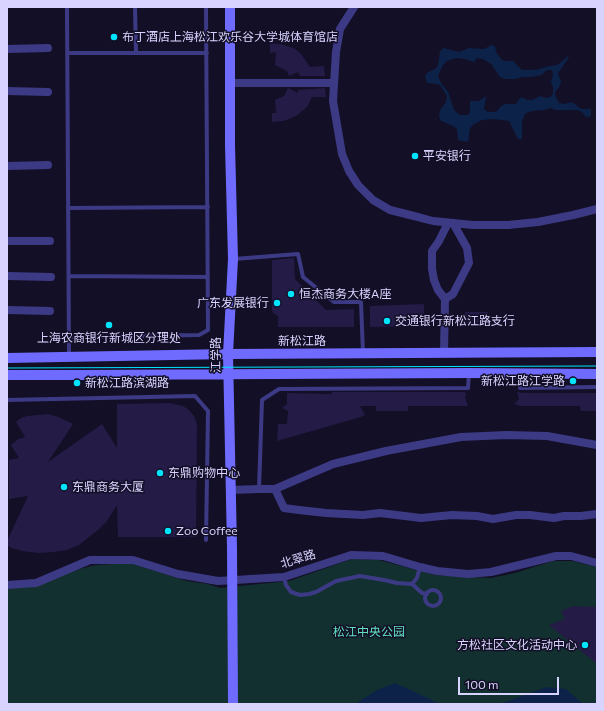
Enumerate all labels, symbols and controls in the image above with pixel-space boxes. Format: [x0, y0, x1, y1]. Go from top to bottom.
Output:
place label: 布丁酒店上海松江欢乐谷大学城体育馆店 [122, 30, 338, 44]
marker: 布丁酒店上海松江欢乐谷大学城体育馆店 [109, 32, 119, 42]
place label: 平安银行 [423, 149, 471, 163]
marker: 平安银行 [410, 151, 420, 161]
place label: 恒杰商务大楼A座 [299, 287, 391, 301]
marker: 恒杰商务大楼A座 [286, 289, 296, 299]
place label: 广东发展银行 [197, 296, 269, 310]
marker: 广东发展银行 [272, 298, 282, 308]
place label: 交通银行新松江路支行 [395, 314, 515, 328]
marker: 交通银行新松江路支行 [382, 316, 392, 326]
marker: 上海农商银行新城区分理处 [104, 320, 114, 330]
place label: 上海农商银行新城区分理处 [37, 331, 181, 345]
street label: 新松江路 [278, 334, 326, 348]
street label: 江学路 [209, 337, 223, 373]
place label: 新松江路江学路 [481, 374, 565, 388]
place label: 新松江路滨湖路 [85, 376, 169, 390]
marker: 新松江路江学路 [568, 376, 578, 386]
marker: 新松江路滨湖路 [72, 378, 82, 388]
place label: 东鼎购物中心 [168, 466, 240, 480]
marker: 东鼎购物中心 [155, 468, 165, 478]
place label: 东鼎商务大厦 [72, 480, 144, 494]
marker: 东鼎商务大厦 [59, 482, 69, 492]
place label: Zoo Coffee [176, 524, 238, 538]
marker: Zoo Coffee [163, 526, 173, 536]
street label: 北翠路 [279, 547, 317, 571]
park label: 松江中央公园 [333, 625, 405, 639]
place label: 方松社区文化活动中心 [457, 638, 577, 652]
marker: 方松社区文化活动中心 [580, 640, 590, 650]
scale bar [460, 669, 561, 695]
text: 100 m [465, 677, 499, 691]

